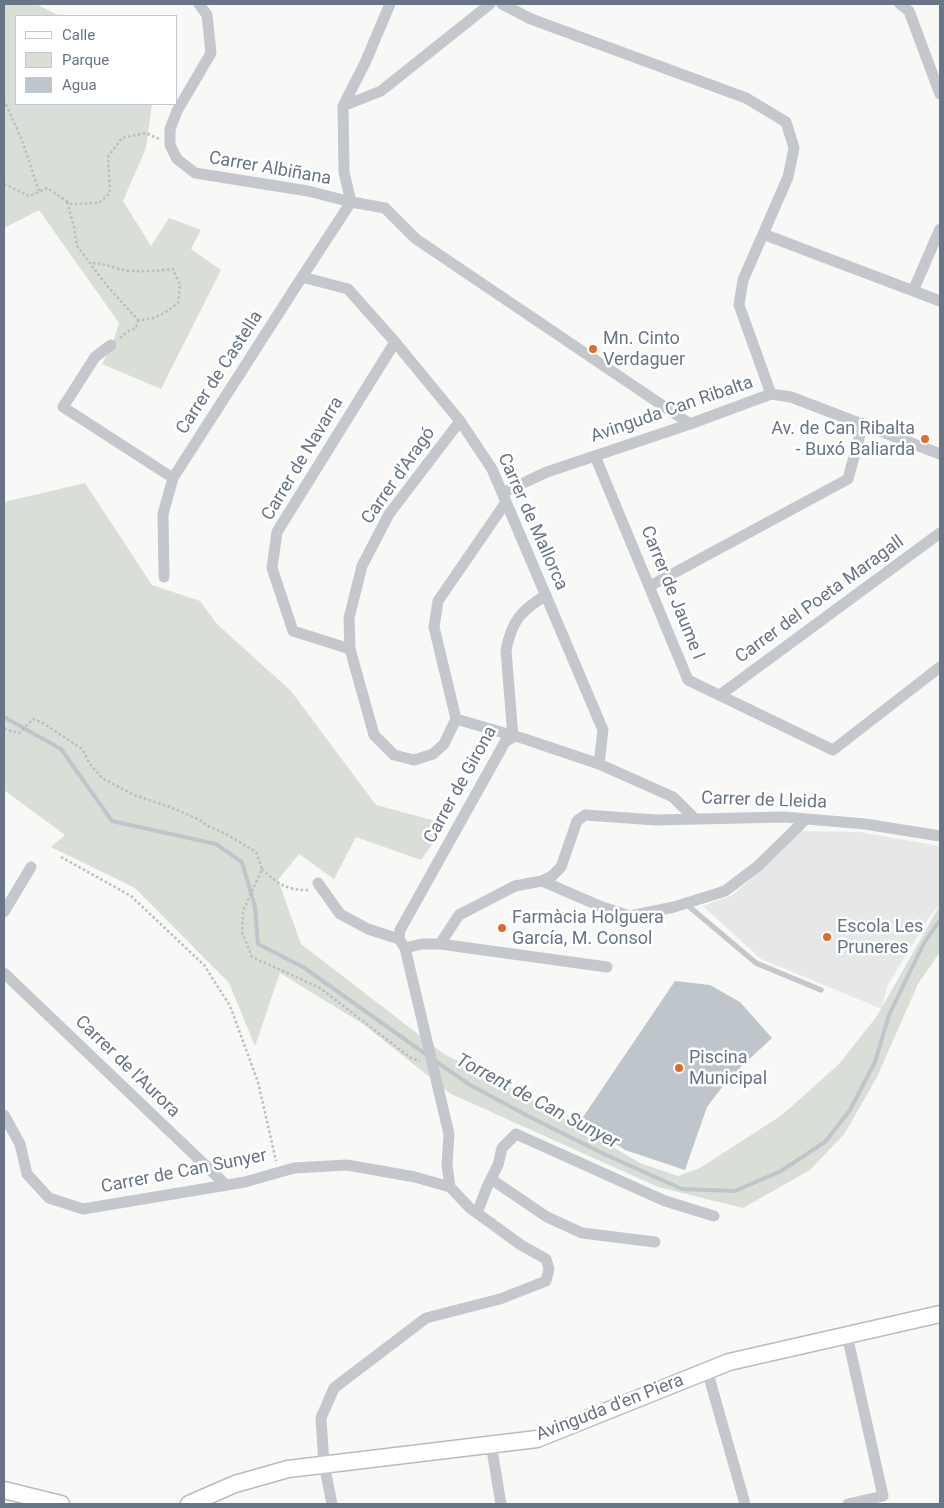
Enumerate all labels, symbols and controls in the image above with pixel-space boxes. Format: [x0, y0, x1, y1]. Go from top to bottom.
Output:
legend [15, 15, 178, 105]
text: Calle [62, 26, 95, 44]
text: Parque [62, 51, 109, 69]
text: Agua [62, 76, 97, 94]
street label: Carrer Albiñana [207, 148, 333, 190]
street label: Carrer de Castella [172, 307, 268, 439]
place label: Mn. Cinto Verdaguer [603, 328, 685, 370]
marker: Mn. Cinto Verdaguer [587, 343, 599, 355]
street label: Avinguda Can Ribalta [588, 372, 756, 448]
street label: Carrer de Navarra [258, 393, 348, 525]
place label: Av. de Can Ribalta - Buxó Baliarda [771, 418, 915, 460]
street label: Carrer d'Aragó [358, 423, 440, 529]
marker: Av. de Can Ribalta - Buxó Baliarda [919, 433, 931, 445]
street label: Carrer de Mallorca [492, 450, 572, 594]
street label: Carrer de Jaume I [635, 523, 709, 663]
street label: Carrer del Poeta Maragall [732, 532, 908, 668]
street label: Carrer de Girona [420, 723, 502, 847]
street label: Carrer de Lleida [701, 788, 827, 814]
place label: Farmàcia Holguera García, M. Consol [512, 907, 664, 950]
place label: Escola Les Pruneres [837, 916, 923, 959]
marker: Farmàcia Holguera García, M. Consol [496, 922, 508, 934]
marker: Escola Les Pruneres [821, 931, 833, 943]
street label: Carrer de l'Aurora [70, 1011, 184, 1123]
place label: Piscina Municipal [689, 1047, 767, 1090]
water label: Torrent de Can Sunyer [452, 1049, 622, 1155]
marker: Piscina Municipal [673, 1062, 685, 1074]
street label: Carrer de Can Sunyer [99, 1145, 269, 1199]
street label: Avinguda d'en Piera [533, 1370, 687, 1446]

